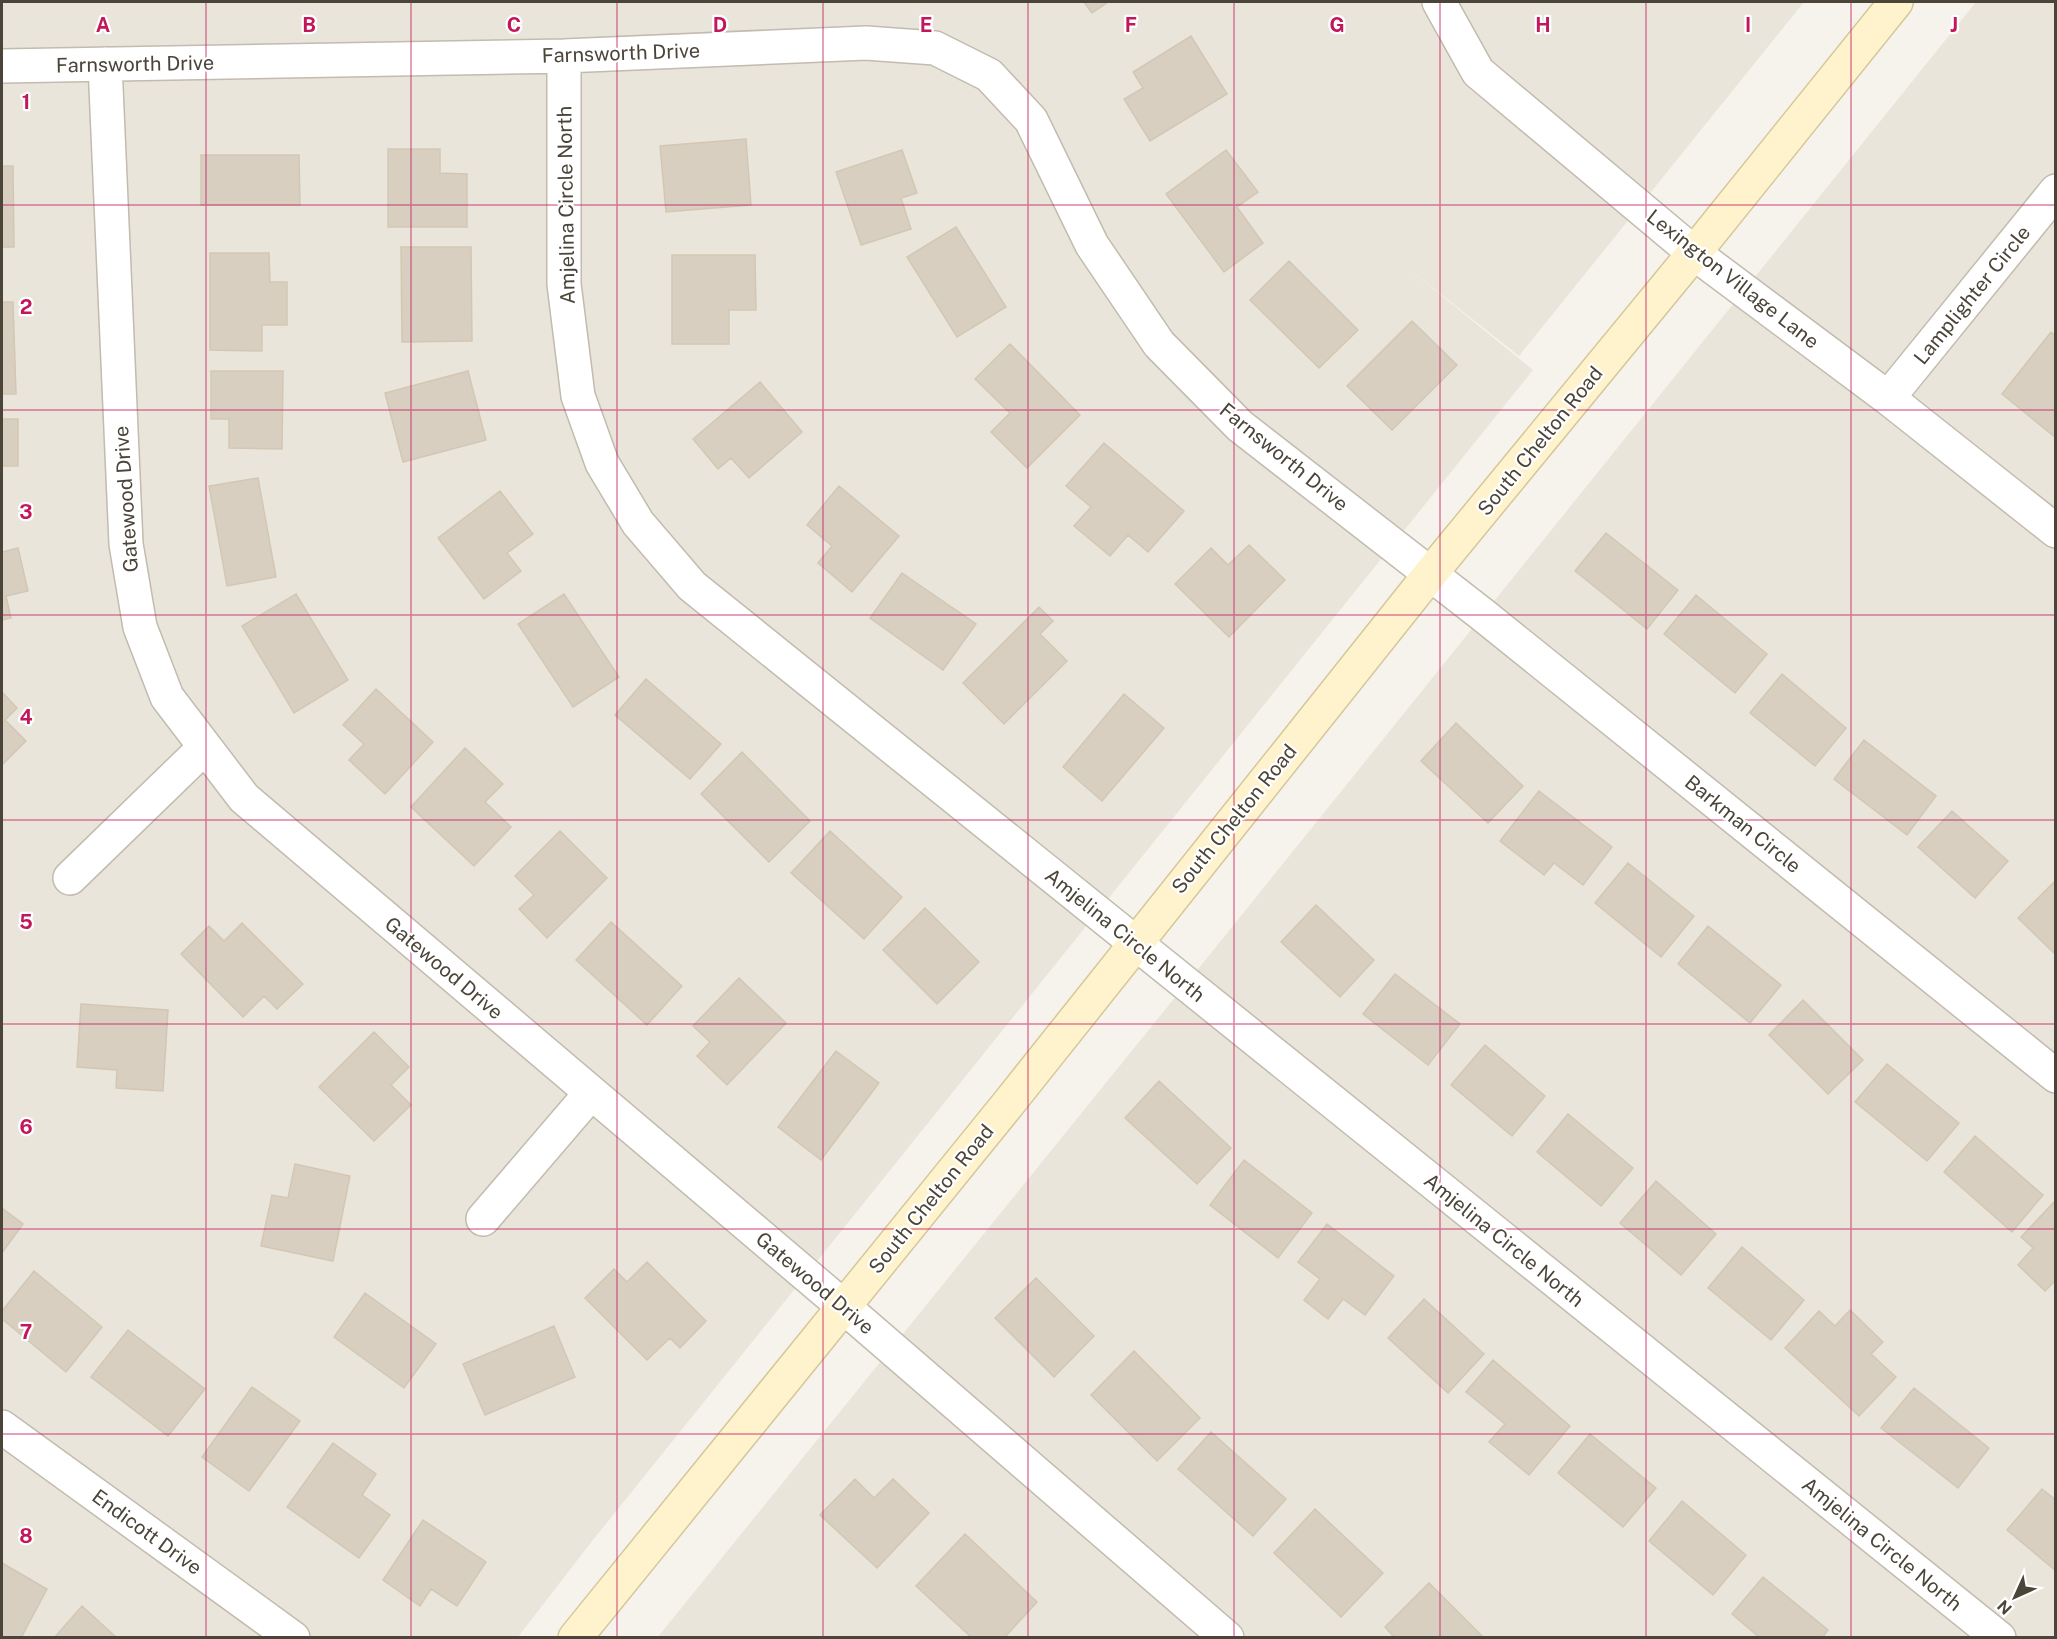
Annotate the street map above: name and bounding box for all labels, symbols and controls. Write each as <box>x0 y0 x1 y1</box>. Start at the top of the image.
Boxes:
text: A <box>96 13 110 37</box>
text: B <box>302 13 316 37</box>
text: C <box>507 13 521 37</box>
text: D <box>713 13 727 37</box>
text: E <box>920 13 932 37</box>
text: F <box>1125 13 1137 37</box>
text: G <box>1329 13 1345 37</box>
text: H <box>1535 13 1551 37</box>
text: I <box>1745 13 1751 37</box>
text: J <box>1950 13 1958 37</box>
street label: Farnsworth Drive <box>541 38 701 68</box>
street label: Farnsworth Drive <box>56 51 214 77</box>
text: 1 <box>22 90 30 114</box>
street label: Amjelina Circle North <box>552 106 580 304</box>
street label: Lexington Village Lane <box>1642 204 1824 354</box>
street label: Lamplighter Circle <box>1909 221 2035 369</box>
text: 2 <box>20 295 32 319</box>
street label: South Chelton Road <box>1472 362 1608 520</box>
street label: Farnsworth Drive <box>1215 398 1353 516</box>
street label: Gatewood Drive <box>109 425 143 573</box>
text: 3 <box>19 500 33 524</box>
text: 4 <box>19 705 33 729</box>
street label: South Chelton Road <box>1166 740 1302 898</box>
street label: Barkman Circle <box>1680 770 1806 878</box>
street label: Amjelina Circle North <box>1040 863 1210 1007</box>
text: 5 <box>19 910 33 934</box>
street label: Gatewood Drive <box>380 912 508 1024</box>
text: 6 <box>19 1115 33 1139</box>
street label: South Chelton Road <box>863 1120 999 1278</box>
street label: Amjelina Circle North <box>1419 1168 1589 1312</box>
street label: Gatewood Drive <box>751 1227 879 1339</box>
text: 7 <box>20 1320 32 1344</box>
street label: Amjelina Circle North <box>1797 1472 1967 1616</box>
street label: Endicott Drive <box>88 1484 206 1580</box>
text: 8 <box>19 1524 33 1548</box>
north arrow <box>1985 1567 2045 1627</box>
text: N <box>1994 1596 2016 1618</box>

